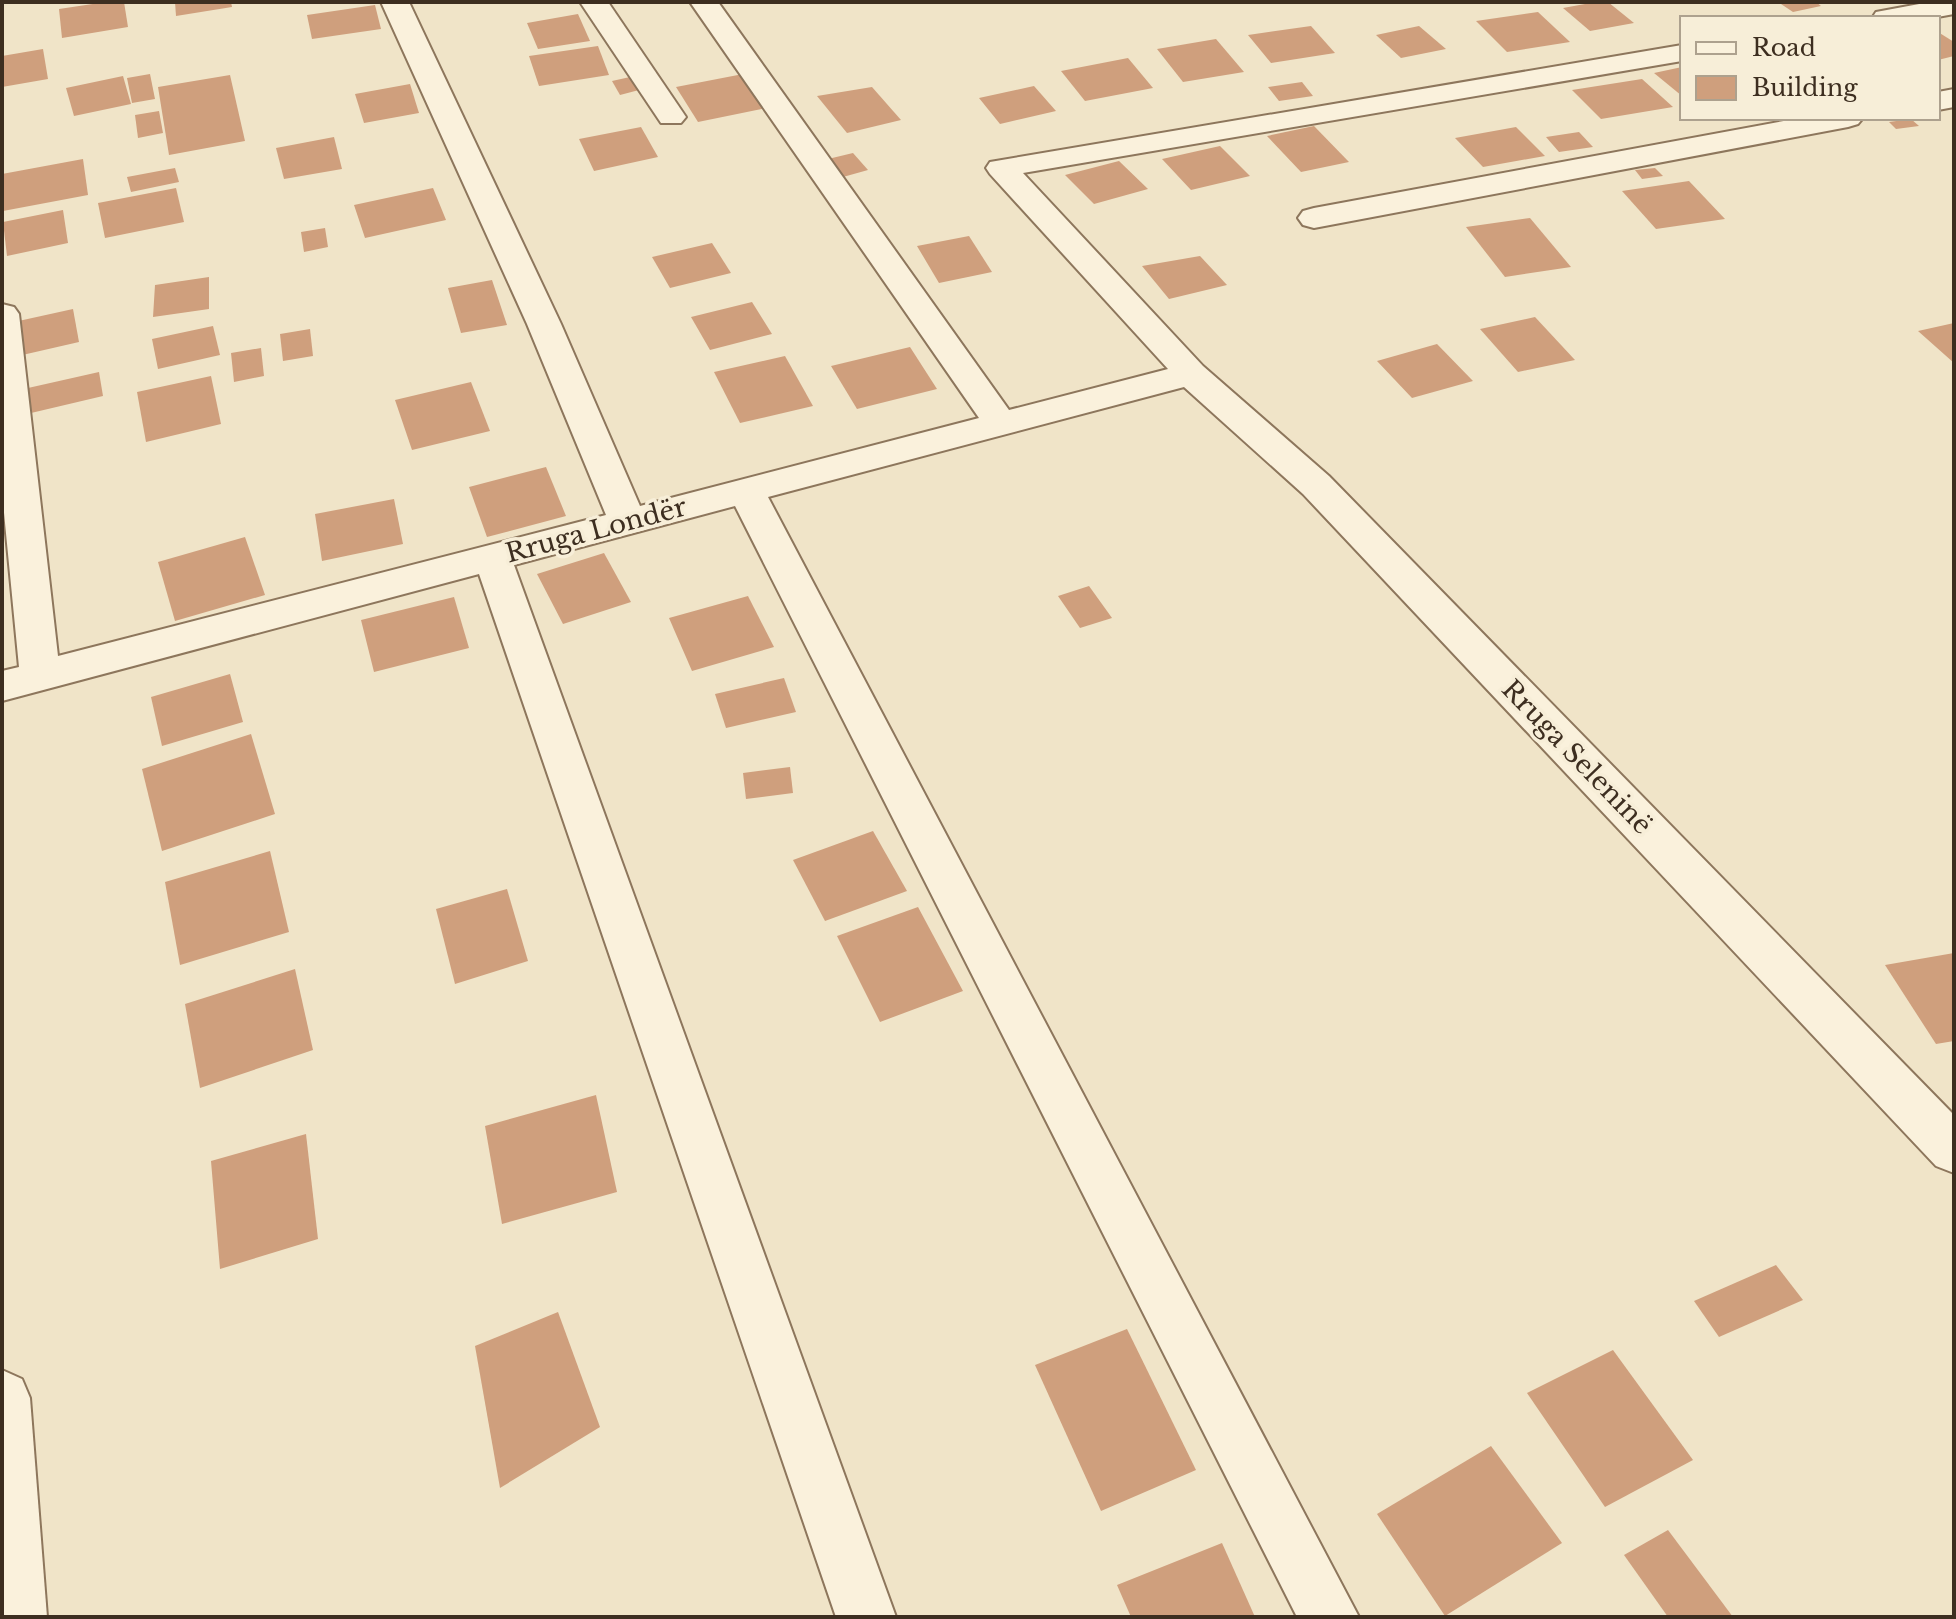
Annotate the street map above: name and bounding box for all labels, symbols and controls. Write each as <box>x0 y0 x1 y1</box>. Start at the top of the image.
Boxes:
legend <box>1680 16 1940 120</box>
text: Road <box>1752 33 1816 62</box>
text: Building <box>1752 73 1858 102</box>
street label: Rruga Londër <box>502 490 691 570</box>
street label: Rruga Seleninë <box>1495 673 1659 841</box>

